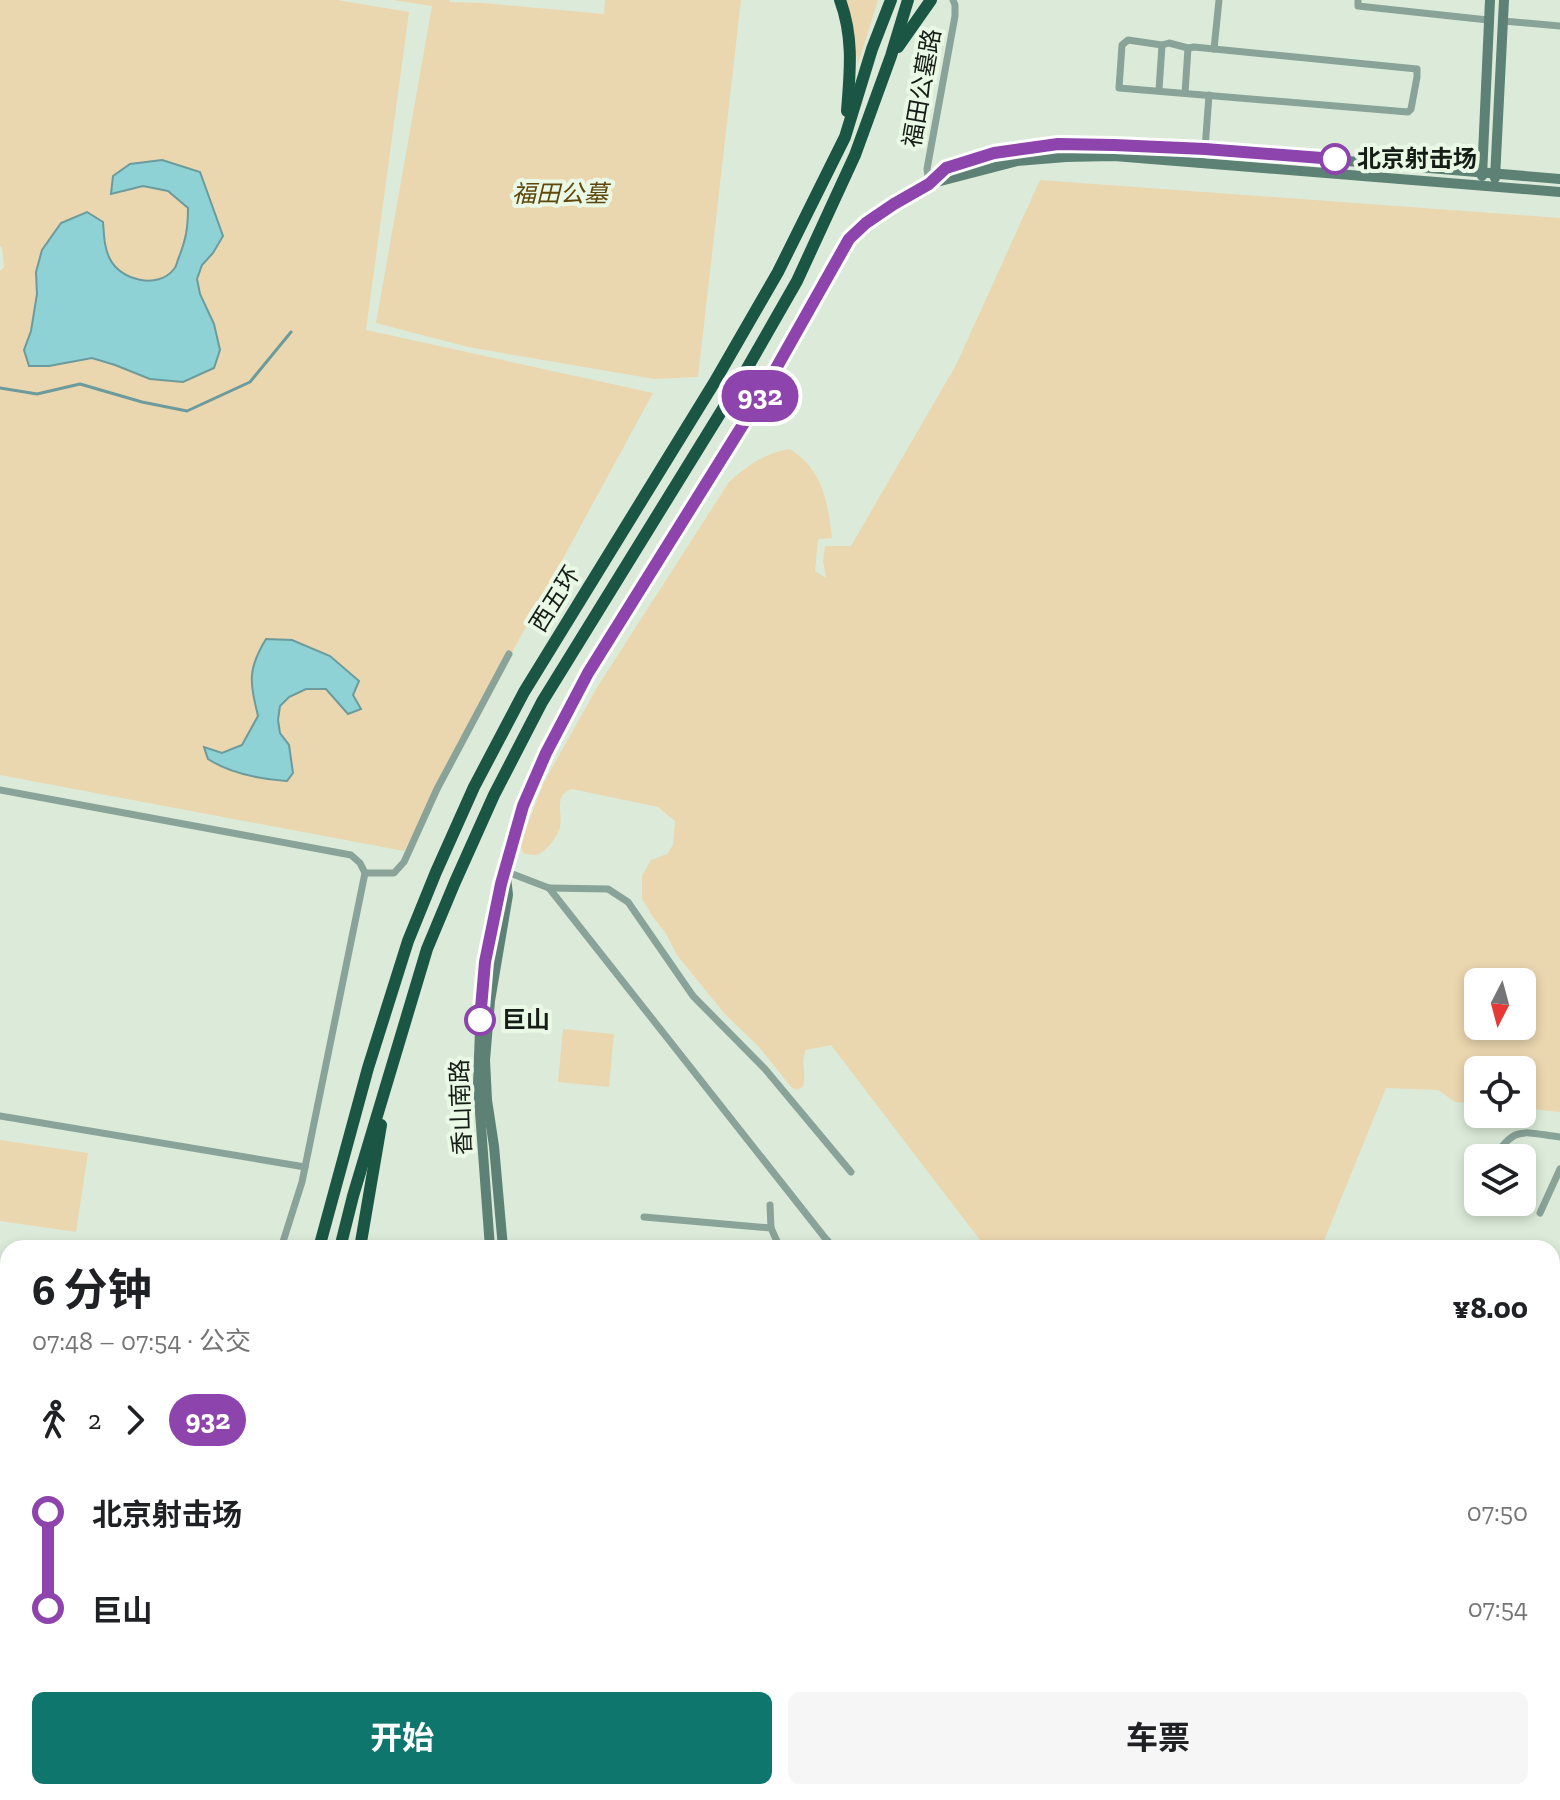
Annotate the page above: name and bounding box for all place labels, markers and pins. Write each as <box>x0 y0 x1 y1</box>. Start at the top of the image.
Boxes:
marker: 北京射击场 <box>1320 144 1350 174</box>
place label: 北京射击场 <box>1357 144 1477 173</box>
marker: 巨山 <box>465 1005 495 1035</box>
place label: 巨山 <box>502 1005 550 1034</box>

